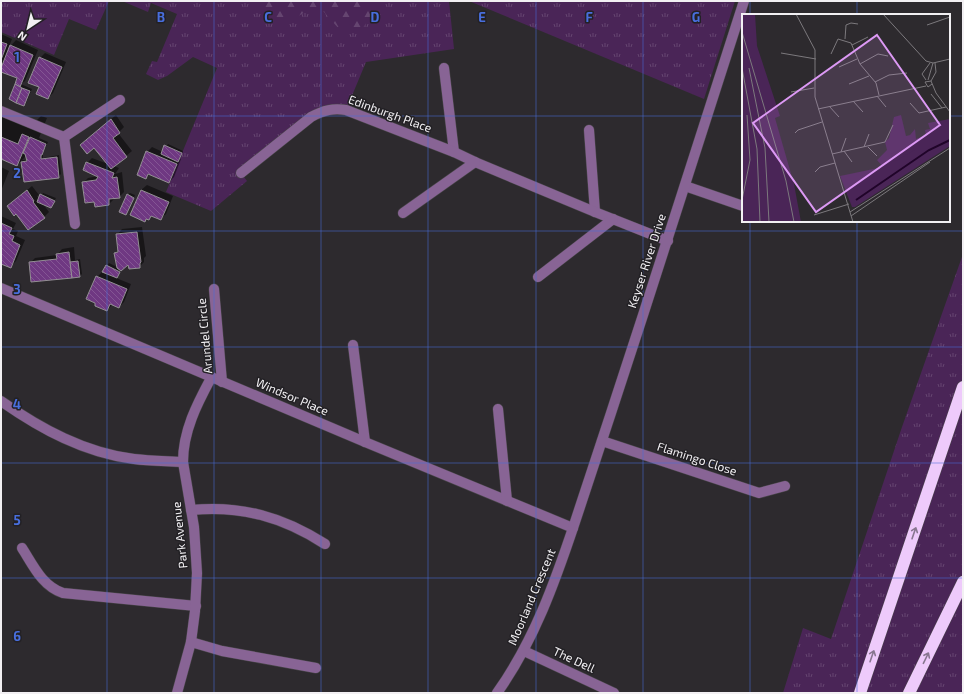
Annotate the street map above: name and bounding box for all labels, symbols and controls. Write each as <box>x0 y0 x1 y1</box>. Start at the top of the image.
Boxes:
north arrow <box>8 8 48 48</box>
text: B <box>157 9 165 25</box>
text: C <box>264 9 272 25</box>
text: D <box>371 9 380 25</box>
text: E <box>478 9 486 25</box>
text: F <box>585 9 593 25</box>
text: G <box>692 9 700 25</box>
inset map <box>742 14 950 222</box>
text: N <box>15 29 29 44</box>
text: 1 <box>14 49 20 65</box>
street label: Edinburgh Place <box>347 91 434 135</box>
text: 2 <box>13 165 21 181</box>
street label: Keyser River Drive <box>624 212 668 310</box>
text: 3 <box>13 281 21 297</box>
street label: Arundel Circle <box>194 298 214 374</box>
street label: Windsor Place <box>254 374 331 418</box>
text: 4 <box>13 396 21 412</box>
street label: Flamingo Close <box>656 439 739 478</box>
street label: Park Avenue <box>169 501 189 569</box>
text: 5 <box>13 512 21 528</box>
one-way arrow <box>911 527 918 540</box>
street label: Moorland Crescent <box>504 546 558 647</box>
text: 6 <box>13 628 21 644</box>
street label: The Dell <box>551 643 598 675</box>
one-way arrow <box>869 650 876 663</box>
one-way arrow <box>923 652 930 664</box>

